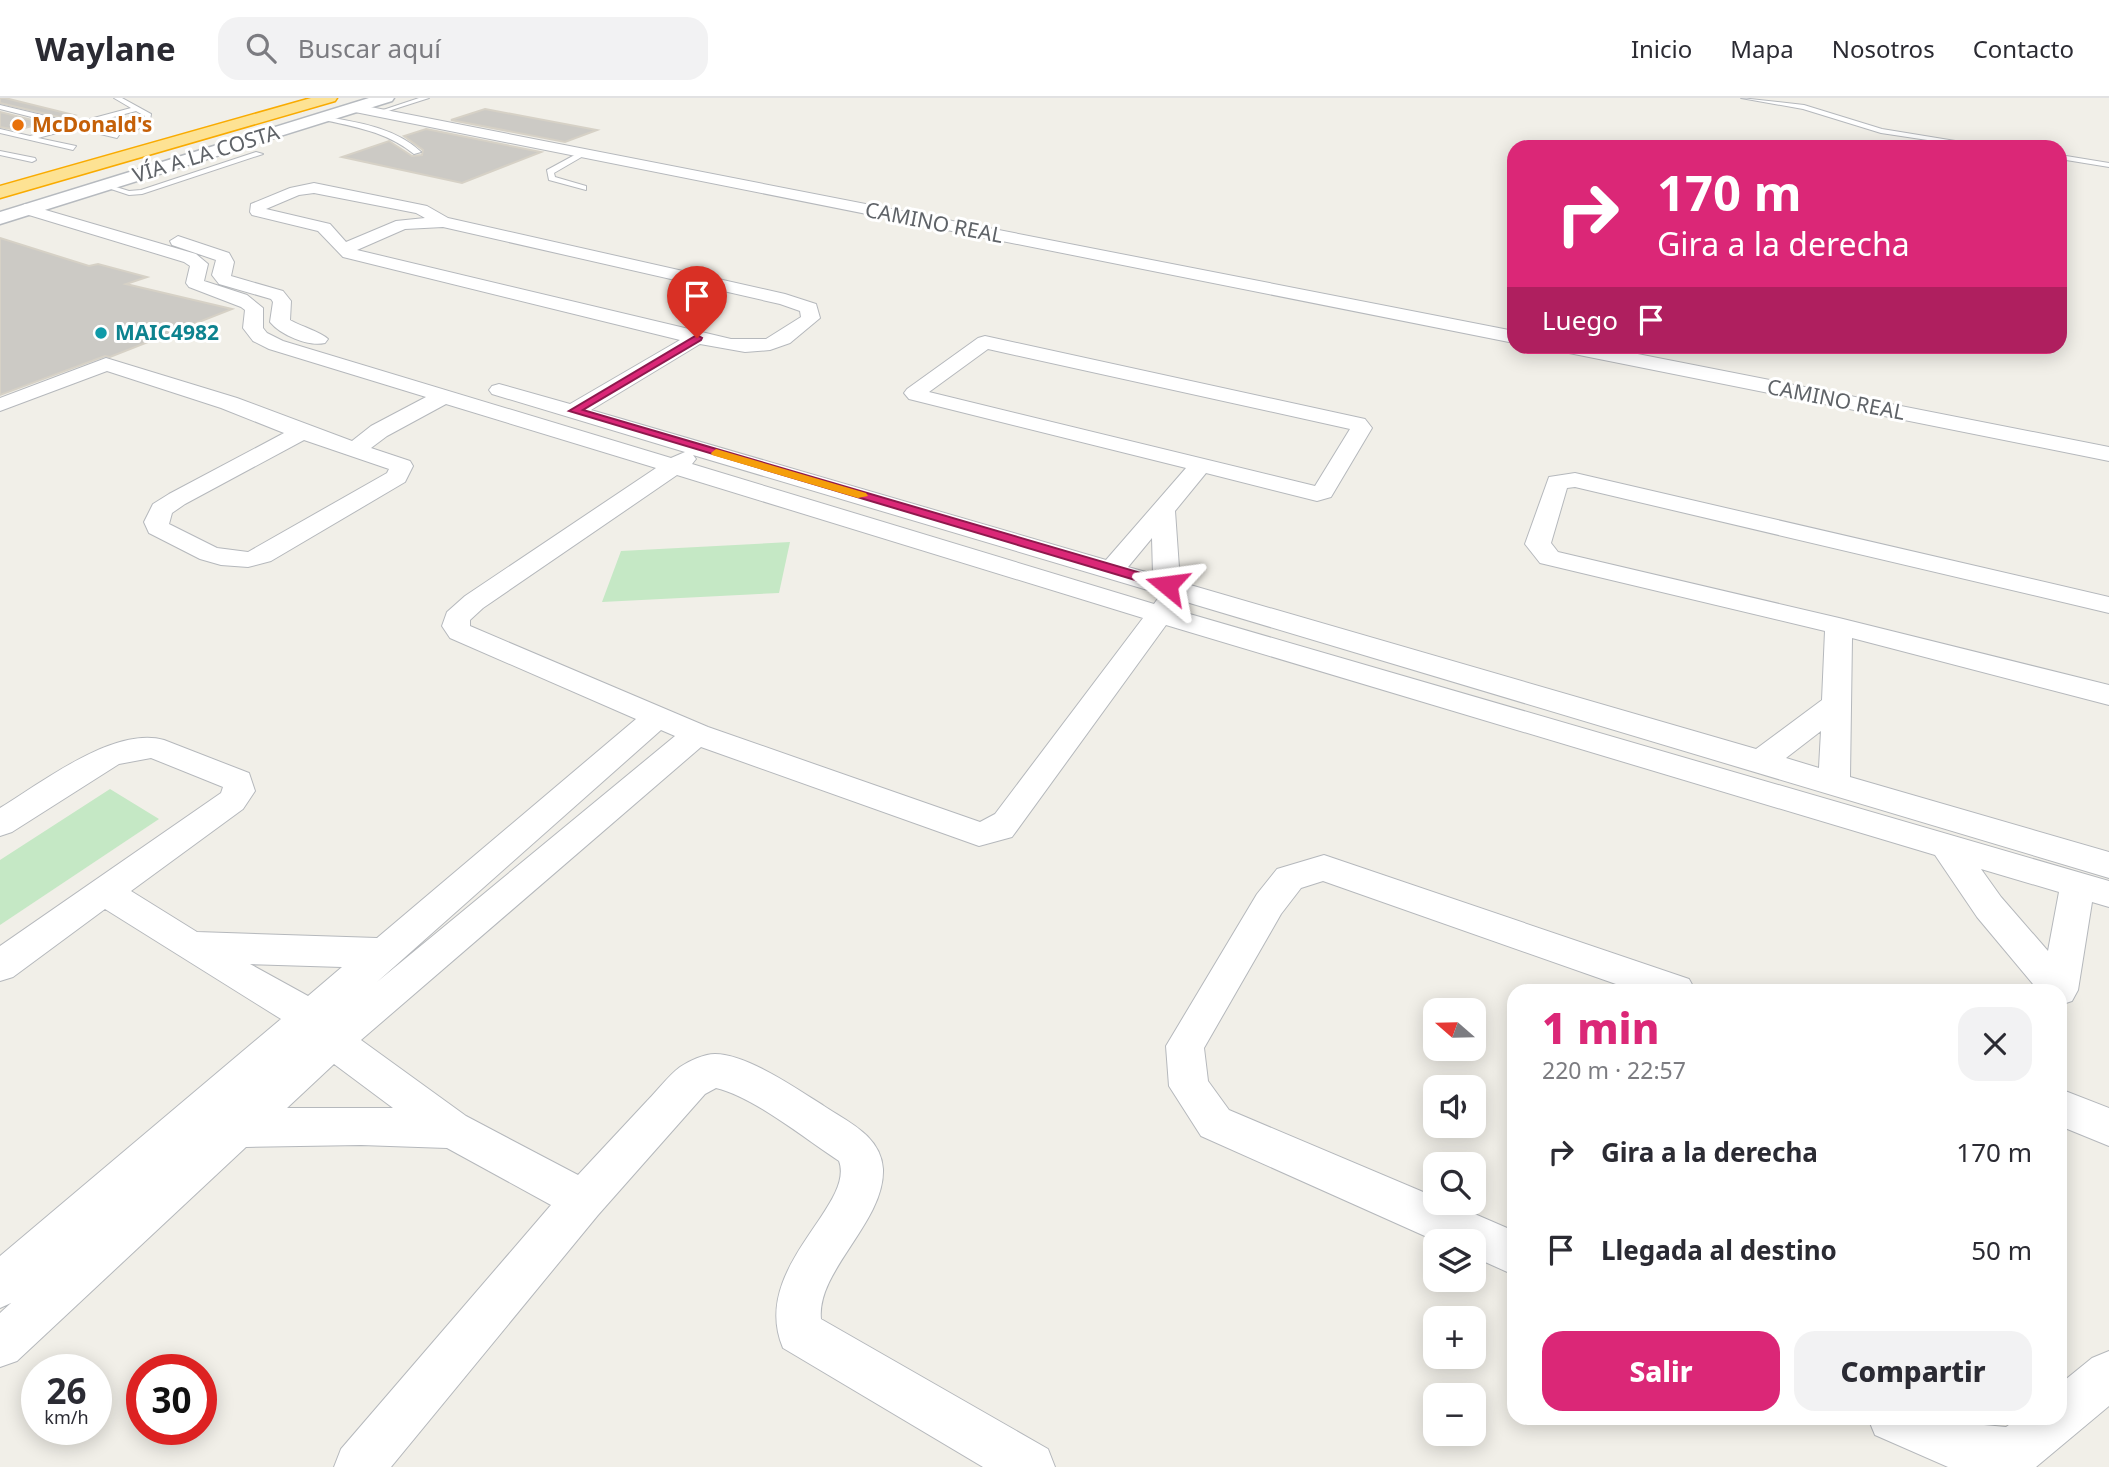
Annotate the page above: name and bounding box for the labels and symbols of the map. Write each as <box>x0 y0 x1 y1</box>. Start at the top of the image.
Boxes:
place label: McDonald's <box>32 110 152 138</box>
marker: McDonald's <box>10 117 26 133</box>
street label: VÍA A LA COSTA <box>129 117 283 189</box>
street label: CAMINO REAL <box>863 195 1005 249</box>
pin <box>667 266 727 338</box>
place label: MAIC4982 <box>115 318 219 346</box>
marker: MAIC4982 <box>93 325 109 341</box>
street label: CAMINO REAL <box>1765 372 1907 426</box>
position arrow <box>1130 548 1204 622</box>
north arrow <box>1423 998 1486 1060</box>
speed limit sign: 30 <box>126 1354 217 1445</box>

